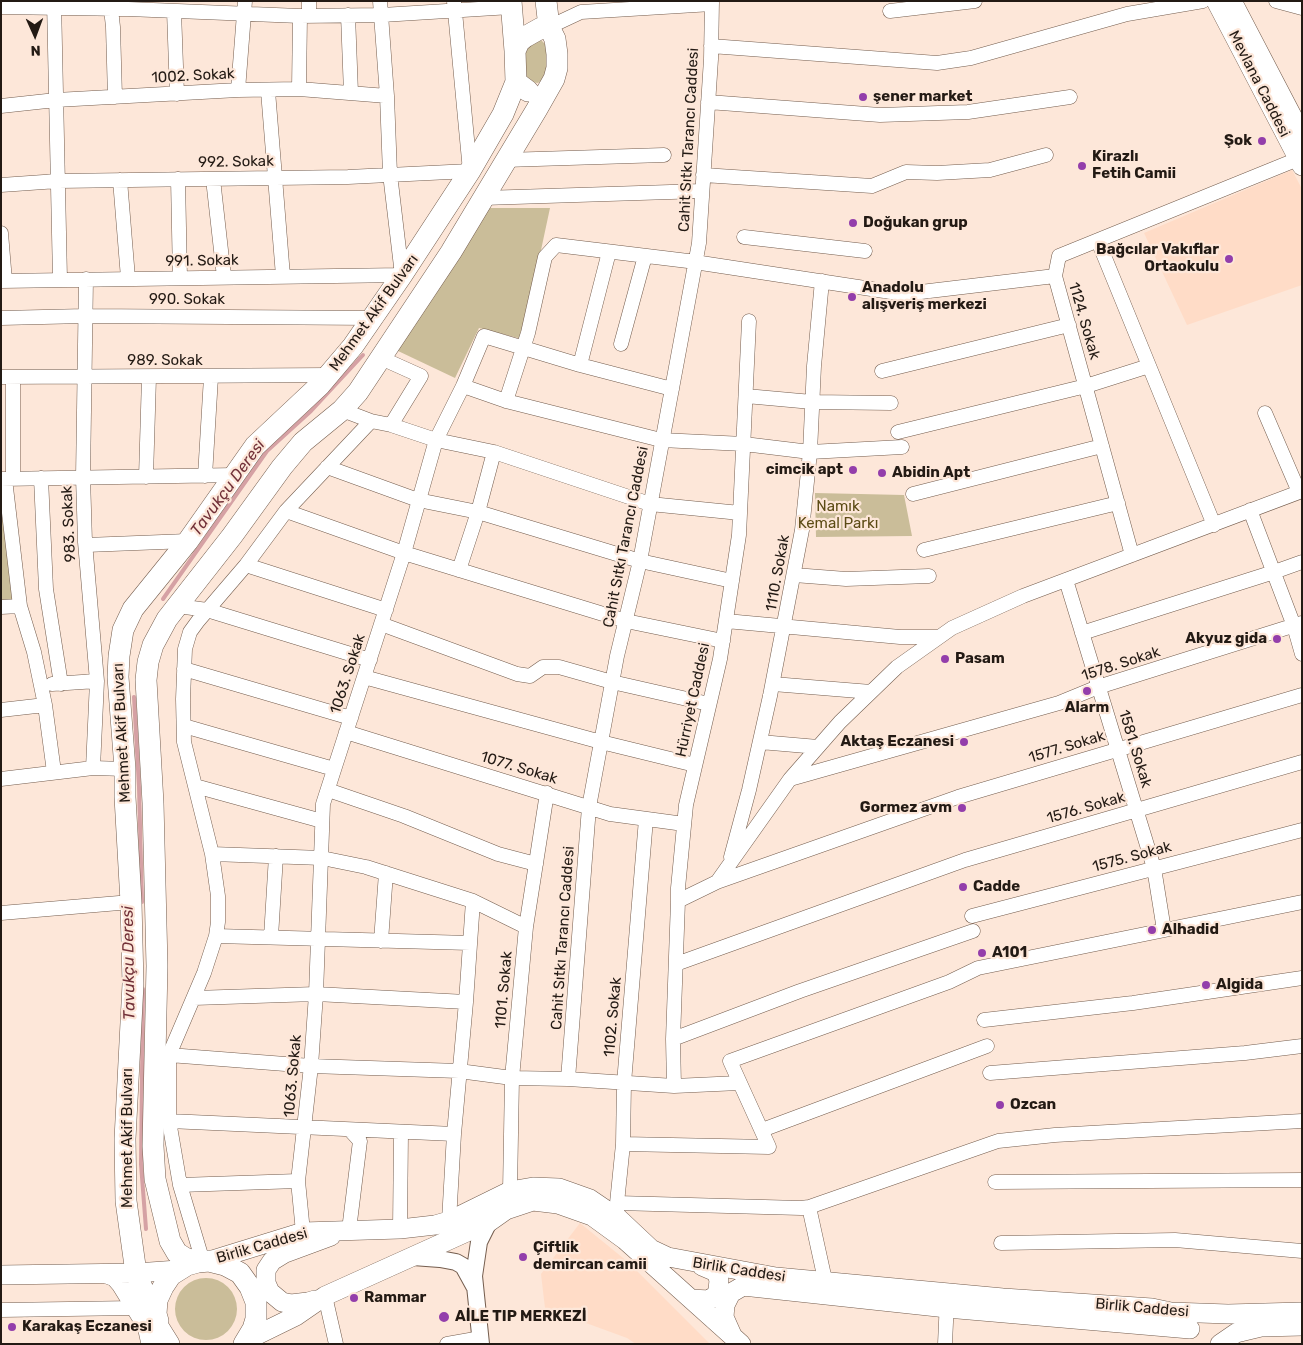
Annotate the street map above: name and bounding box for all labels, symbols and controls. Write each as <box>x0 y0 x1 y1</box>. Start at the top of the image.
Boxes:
north arrow <box>10 10 60 60</box>
street label: Mevlana Caddesi <box>1224 28 1294 140</box>
text: N <box>30 42 41 59</box>
street label: Cahit Sıtkı Tarancı Caddesi <box>675 47 703 233</box>
street label: 1002. Sokak <box>151 65 235 87</box>
place label: şener market <box>873 88 972 106</box>
marker: şener market <box>857 91 869 103</box>
place label: Şok <box>1224 132 1252 150</box>
marker: Şok <box>1256 135 1268 147</box>
place label: Kirazlı Fetih Camii <box>1092 148 1176 183</box>
street label: 992. Sokak <box>198 152 274 172</box>
marker: Kirazlı Fetih Camii <box>1076 160 1088 172</box>
place label: Doğukan grup <box>863 214 968 232</box>
marker: Doğukan grup <box>847 217 859 229</box>
place label: Bağcılar Vakıflar Ortaokulu <box>1096 241 1219 276</box>
street label: 991. Sokak <box>165 251 239 271</box>
street label: Mehmet Akif Bulvarı <box>326 251 422 375</box>
marker: Bağcılar Vakıflar Ortaokulu <box>1223 253 1235 265</box>
place label: Anadolu alışveriş merkezi <box>862 279 987 314</box>
street label: 1124. Sokak <box>1064 280 1104 362</box>
street label: 990. Sokak <box>149 291 225 309</box>
marker: Anadolu alışveriş merkezi <box>846 291 858 303</box>
street label: 989. Sokak <box>127 352 203 370</box>
water label: Tavukçu Deresi <box>187 436 269 540</box>
street label: Cahit Sıtkı Tarancı Caddesi <box>600 445 652 629</box>
place label: cimcik apt <box>766 461 843 479</box>
marker: cimcik apt <box>847 464 859 476</box>
place label: Abidin Apt <box>892 464 970 482</box>
marker: Abidin Apt <box>876 467 888 479</box>
street label: 983. Sokak <box>58 485 80 563</box>
park label: Namık Kemal Parkı <box>798 498 878 533</box>
street label: 1110. Sokak <box>762 533 794 613</box>
place label: Akyuz gida <box>1185 630 1267 648</box>
street label: 1063. Sokak <box>327 632 369 716</box>
marker: Akyuz gida <box>1271 633 1283 645</box>
street label: Hürriyet Caddesi <box>672 641 714 759</box>
street label: 1578. Sokak <box>1080 643 1162 685</box>
place label: Pasam <box>955 650 1005 668</box>
marker: Pasam <box>939 653 951 665</box>
street label: Mehmet Akif Bulvarı <box>109 663 135 803</box>
marker: Alarm <box>1081 685 1093 697</box>
place label: Alarm <box>1065 699 1109 717</box>
street label: 1581. Sokak <box>1115 708 1155 790</box>
street label: 1577. Sokak <box>1027 727 1107 767</box>
place label: Aktaş Eczanesi <box>840 733 954 751</box>
marker: Aktaş Eczanesi <box>958 736 970 748</box>
street label: 1077. Sokak <box>478 748 560 788</box>
street label: 1576. Sokak <box>1045 788 1127 828</box>
place label: Gormez avm <box>860 799 952 817</box>
marker: Gormez avm <box>956 802 968 814</box>
street label: 1575. Sokak <box>1091 838 1173 876</box>
street label: Cahit Sıtkı Tarancı Caddesi <box>548 845 578 1031</box>
place label: Cadde <box>973 878 1020 896</box>
marker: Cadde <box>957 881 969 893</box>
water label: Tavukçu Deresi <box>118 906 140 1020</box>
place label: Alhadid <box>1162 921 1219 939</box>
marker: Alhadid <box>1146 924 1158 936</box>
place label: A101 <box>992 944 1027 962</box>
marker: A101 <box>976 947 988 959</box>
street label: 1101. Sokak <box>492 950 516 1030</box>
street label: 1102. Sokak <box>601 976 625 1058</box>
place label: Algida <box>1216 976 1263 994</box>
marker: Algida <box>1200 979 1212 991</box>
street label: 1063. Sokak <box>280 1034 306 1118</box>
street label: Mehmet Akif Bulvarı <box>119 1068 137 1208</box>
place label: Ozcan <box>1010 1096 1056 1114</box>
marker: Ozcan <box>994 1099 1006 1111</box>
street label: Birlik Caddesi <box>214 1224 310 1268</box>
place label: Çiftlik demircan camii <box>533 1239 647 1274</box>
marker: Çiftlik demircan camii <box>517 1251 529 1263</box>
street label: Birlik Caddesi <box>691 1254 787 1286</box>
place label: Rammar <box>364 1289 426 1307</box>
marker: Rammar <box>348 1292 360 1304</box>
street label: Birlik Caddesi <box>1094 1295 1190 1321</box>
place label: AİLE TIP MERKEZİ <box>455 1308 586 1326</box>
marker: AİLE TIP MERKEZİ <box>437 1310 451 1324</box>
place label: Karakaş Eczanesi <box>22 1318 152 1336</box>
marker: Karakaş Eczanesi <box>6 1321 18 1333</box>

